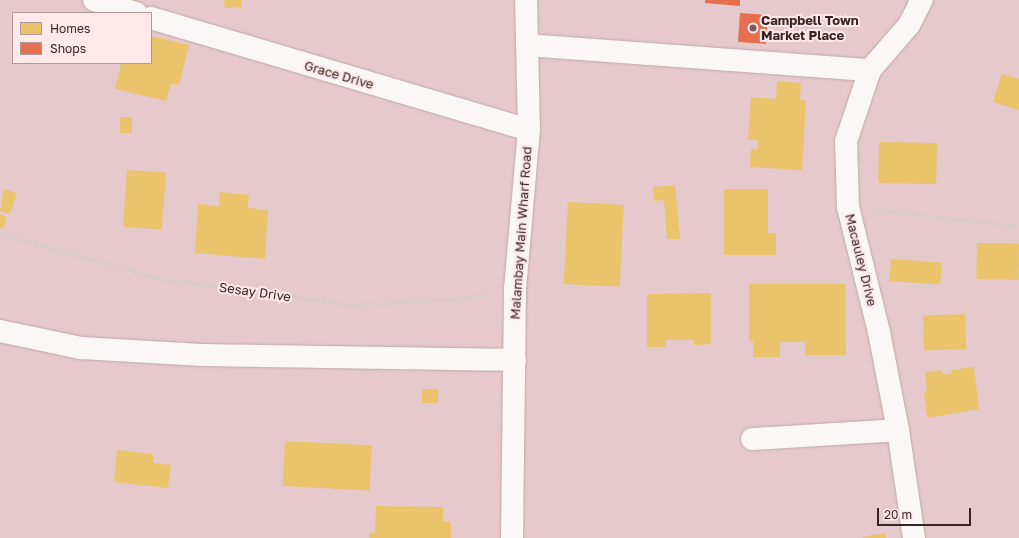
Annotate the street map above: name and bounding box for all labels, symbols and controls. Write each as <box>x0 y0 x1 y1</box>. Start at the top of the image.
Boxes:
legend <box>12 12 152 64</box>
place label: Campbell Town Market Place <box>761 13 859 44</box>
text: Homes <box>50 21 90 36</box>
marker: Campbell Town Market Place <box>748 23 758 33</box>
text: Shops <box>50 41 86 56</box>
street label: Grace Drive <box>302 58 376 92</box>
street label: Malambay Main Wharf Road <box>507 146 535 320</box>
street label: Macauley Drive <box>842 212 880 308</box>
street label: Sesay Drive <box>218 279 292 305</box>
scale bar <box>879 500 973 526</box>
text: 20 m <box>884 507 912 522</box>

